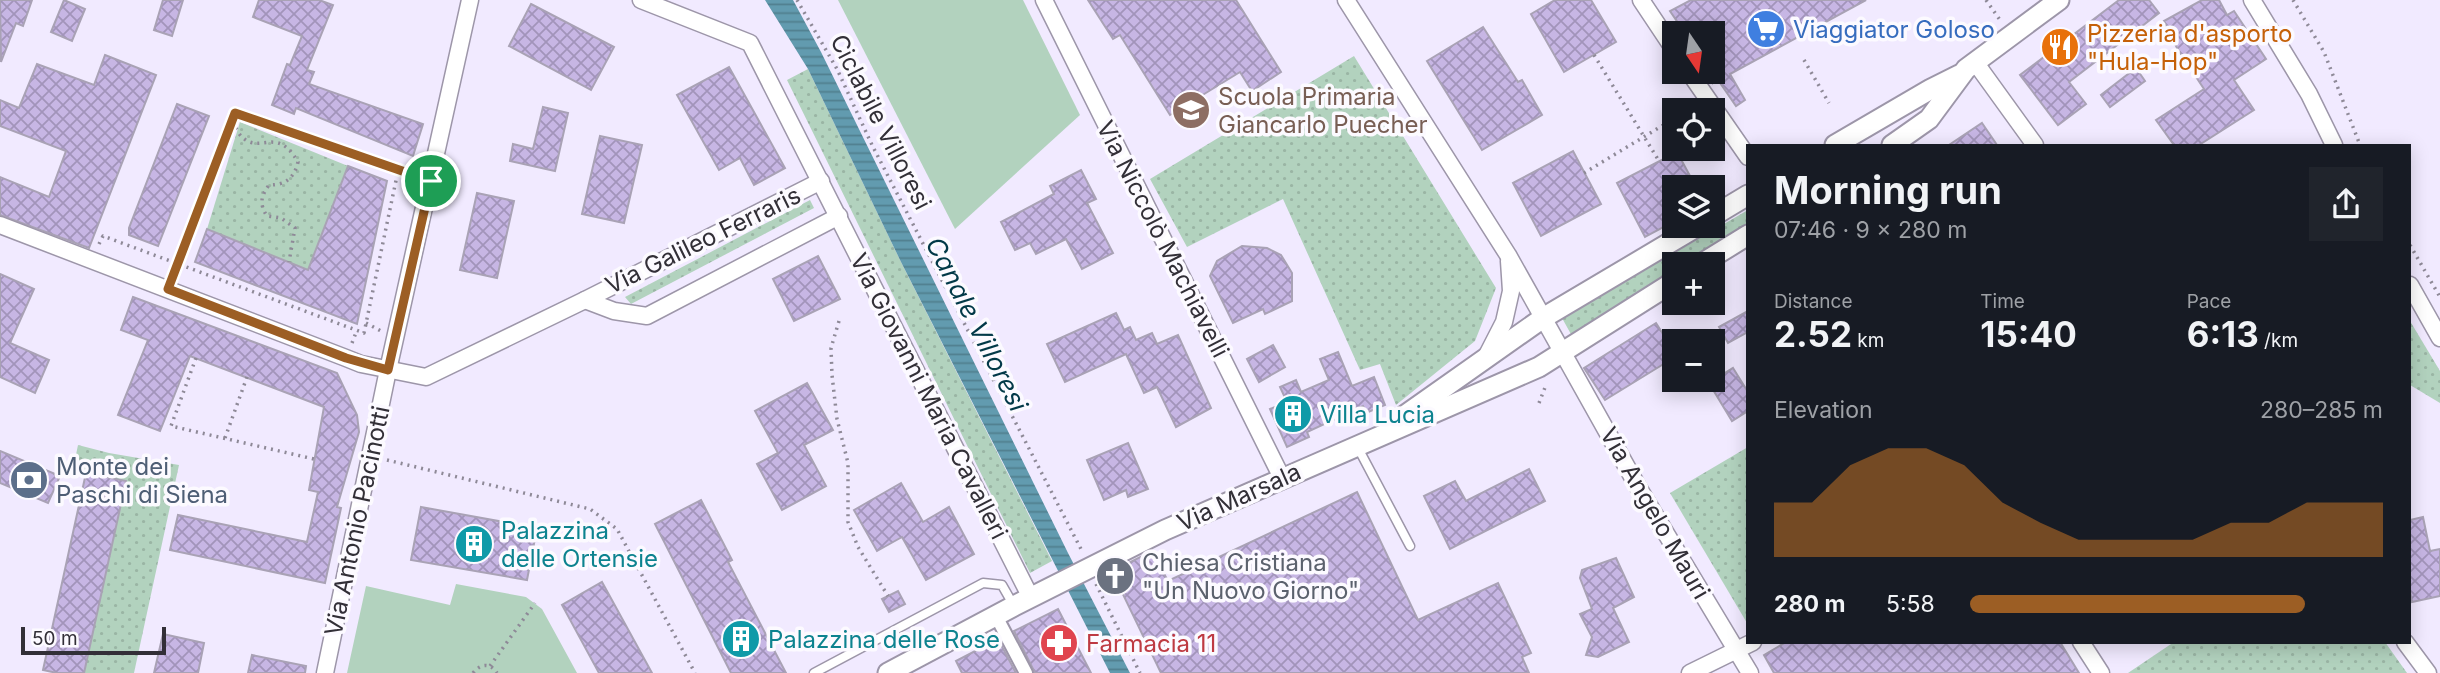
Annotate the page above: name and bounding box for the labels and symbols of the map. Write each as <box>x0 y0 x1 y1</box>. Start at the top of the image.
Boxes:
supermarket icon: Viaggiator Goloso <box>1745 8 1787 50</box>
place label: Viaggiator Goloso <box>1793 15 1995 44</box>
place label: Pizzeria d'asporto "Hula-Hop" <box>2087 19 2292 76</box>
north arrow <box>1662 21 1726 84</box>
restaurant icon: Pizzeria d'asporto "Hula-Hop" <box>2039 26 2081 68</box>
street label: Ciclabile Villoresi <box>824 29 938 215</box>
place label: Scuola Primaria Giancarlo Puecher <box>1218 82 1428 139</box>
school or university icon: Scuola Primaria Giancarlo Puecher <box>1170 89 1212 131</box>
street label: Via Niccolò Machiavelli <box>1091 116 1235 362</box>
pin <box>401 151 461 211</box>
street label: Via Galileo Ferraris <box>601 180 805 300</box>
water label: Canale Villoresi <box>920 232 1035 417</box>
street label: Via Giovanni Maria Cavalleri <box>844 248 1014 544</box>
building icon: Villa Lucia <box>1272 393 1314 435</box>
place label: Villa Lucia <box>1320 400 1435 429</box>
street label: Via Antonio Pacinotti <box>318 403 396 639</box>
street label: Via Angelo Mauri <box>1594 422 1716 604</box>
place label: Monte dei Paschi di Siena <box>56 452 228 509</box>
street label: Via Marsala <box>1173 457 1305 537</box>
bank icon: Monte dei Paschi di Siena <box>8 459 50 501</box>
place label: Palazzina delle Ortensie <box>501 516 658 573</box>
building icon: Palazzina delle Ortensie <box>453 523 495 565</box>
place label: Chiesa Cristiana "Un Nuovo Giorno" <box>1142 548 1359 605</box>
church icon: Chiesa Cristiana "Un Nuovo Giorno" <box>1094 555 1136 597</box>
building icon: Palazzina delle Rose <box>720 618 762 660</box>
pharmacy icon: Farmacia 11 <box>1038 622 1080 664</box>
scale bar <box>21 624 166 656</box>
place label: Palazzina delle Rose <box>768 625 1000 654</box>
place label: Farmacia 11 <box>1086 629 1216 658</box>

